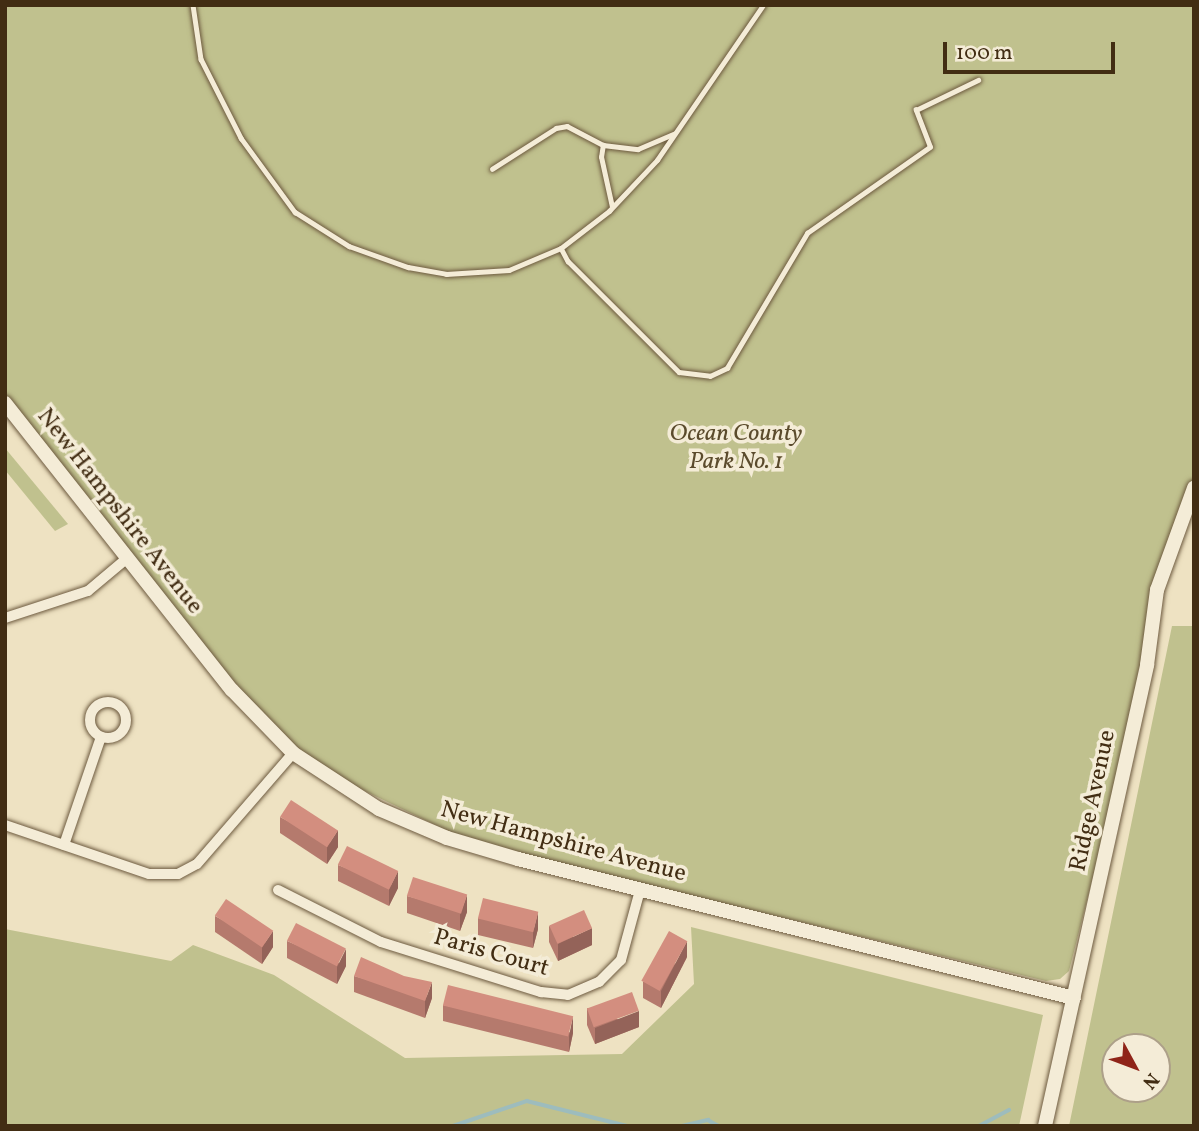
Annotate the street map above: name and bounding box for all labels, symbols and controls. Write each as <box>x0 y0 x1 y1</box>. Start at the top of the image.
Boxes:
scale bar <box>947 28 1118 72</box>
text: 100 m <box>956 39 1013 68</box>
street label: New Hampshire Avenue <box>30 403 208 621</box>
park label: Ocean County Park No. 1 <box>670 421 802 477</box>
street label: Ridge Avenue <box>1065 728 1123 874</box>
street label: New Hampshire Avenue <box>437 796 689 890</box>
street label: Paris Court <box>430 924 552 984</box>
north arrow <box>1101 1033 1171 1103</box>
text: N <box>1136 1067 1165 1094</box>

